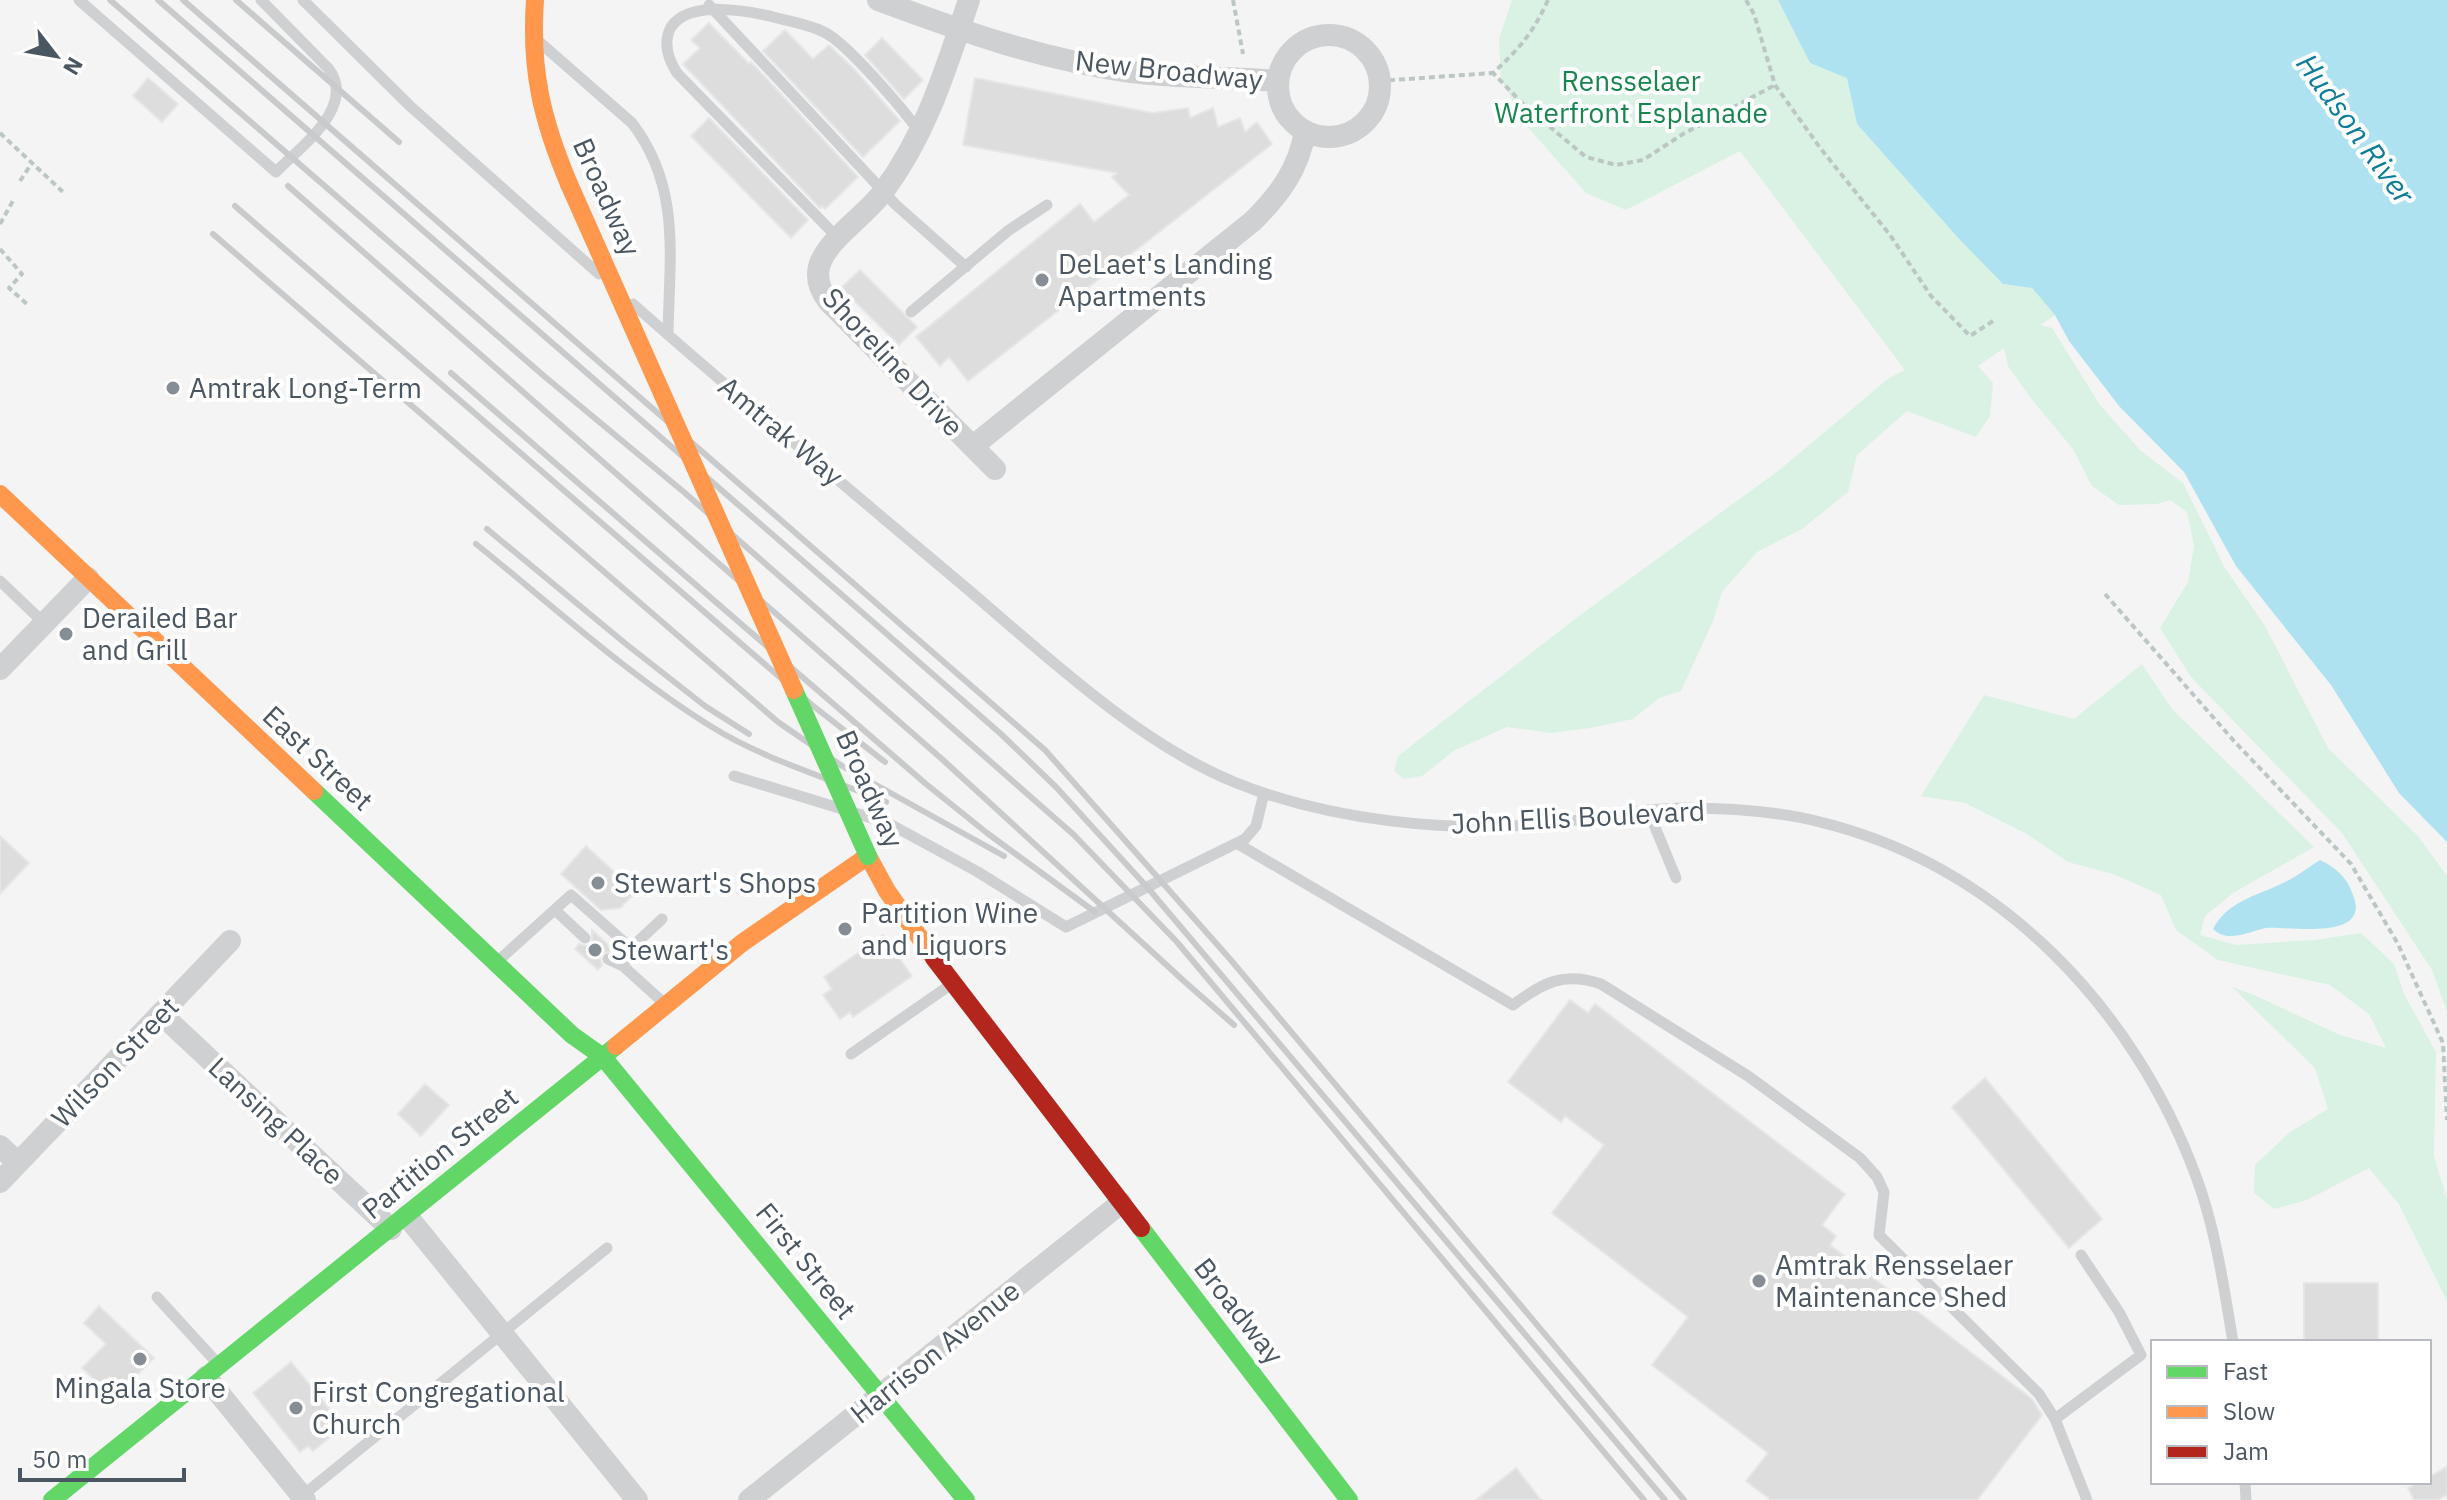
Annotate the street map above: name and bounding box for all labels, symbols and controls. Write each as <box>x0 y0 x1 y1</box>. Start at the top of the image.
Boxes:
north arrow <box>16 16 96 96</box>
street label: New Broadway <box>1073 41 1265 98</box>
water label: Hudson River <box>2288 45 2425 212</box>
text: N <box>57 52 90 81</box>
park label: Rensselaer Waterfront Esplanade <box>1494 62 1768 131</box>
street label: Broadway <box>565 132 650 262</box>
place label: DeLaet's Landing Apartments <box>1058 245 1272 314</box>
marker: DeLaet's Landing Apartments <box>1033 271 1051 289</box>
street label: Shoreline Drive <box>815 279 972 444</box>
street label: Amtrak Way <box>711 368 852 494</box>
place label: Amtrak Long-Term <box>189 369 422 406</box>
marker: Amtrak Long-Term <box>164 379 182 397</box>
place label: Derailed Bar and Grill <box>82 599 238 668</box>
marker: Derailed Bar and Grill <box>57 625 75 643</box>
street label: East Street <box>255 697 381 818</box>
street label: Broadway <box>828 724 913 854</box>
street label: John Ellis Boulevard <box>1450 791 1706 842</box>
place label: Stewart's Shops <box>614 864 816 901</box>
marker: Stewart's Shops <box>589 874 607 892</box>
place label: Partition Wine and Liquors <box>861 894 1038 963</box>
marker: Partition Wine and Liquors <box>836 920 854 938</box>
place label: Stewart's <box>611 931 729 968</box>
marker: Stewart's <box>586 941 604 959</box>
street label: Wilson Street <box>43 988 186 1135</box>
street label: Lansing Place <box>201 1049 352 1193</box>
street label: Partition Street <box>354 1078 525 1227</box>
street label: First Street <box>748 1195 865 1327</box>
place label: Amtrak Rensselaer Maintenance Shed <box>1775 1246 2013 1315</box>
street label: Broadway <box>1186 1250 1293 1371</box>
street label: Harrison Avenue <box>842 1272 1027 1431</box>
marker: Amtrak Rensselaer Maintenance Shed <box>1750 1272 1768 1290</box>
legend <box>2151 1340 2431 1484</box>
marker: Mingala Store <box>131 1350 149 1368</box>
text: Fast <box>2223 1355 2268 1387</box>
place label: Mingala Store <box>54 1369 226 1406</box>
place label: First Congregational Church <box>312 1373 565 1442</box>
text: Slow <box>2223 1395 2275 1427</box>
marker: First Congregational Church <box>287 1399 305 1417</box>
scale bar <box>20 1432 184 1482</box>
text: Jam <box>2223 1435 2269 1467</box>
text: 50 m <box>32 1443 87 1475</box>

